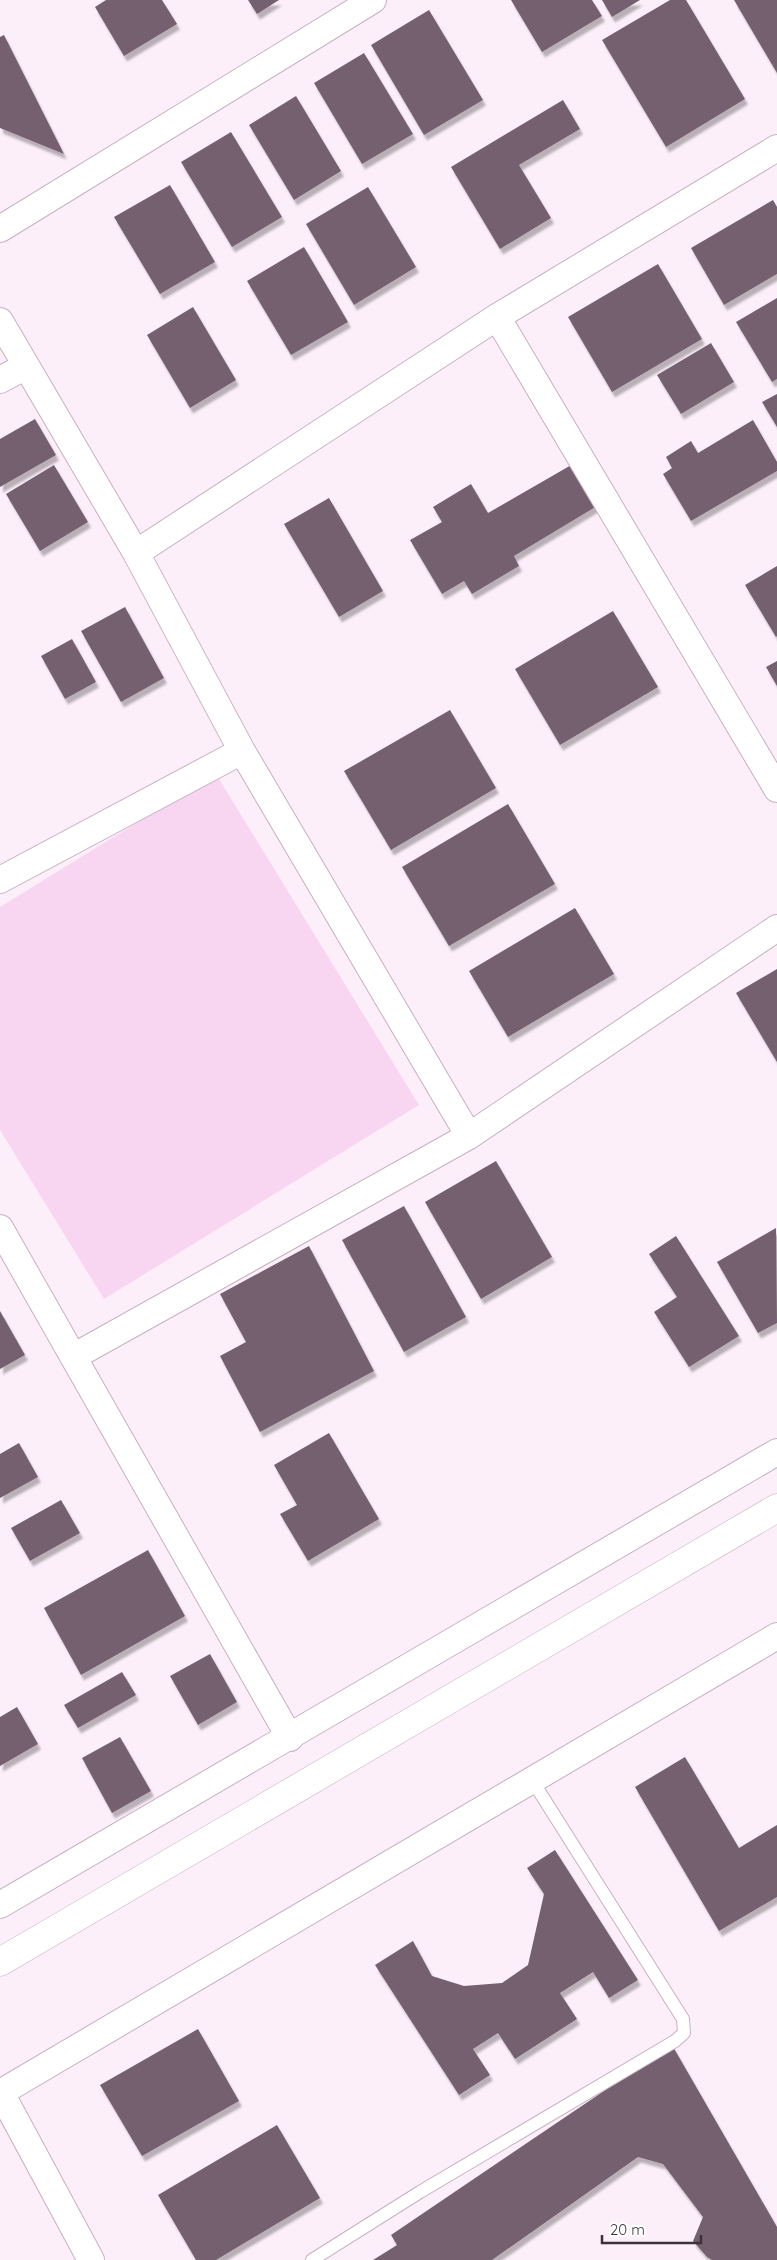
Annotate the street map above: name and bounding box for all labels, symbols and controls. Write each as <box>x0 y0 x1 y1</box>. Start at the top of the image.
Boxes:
scale bar <box>602 2212 701 2244</box>
text: 20 m <box>610 2220 645 2239</box>

